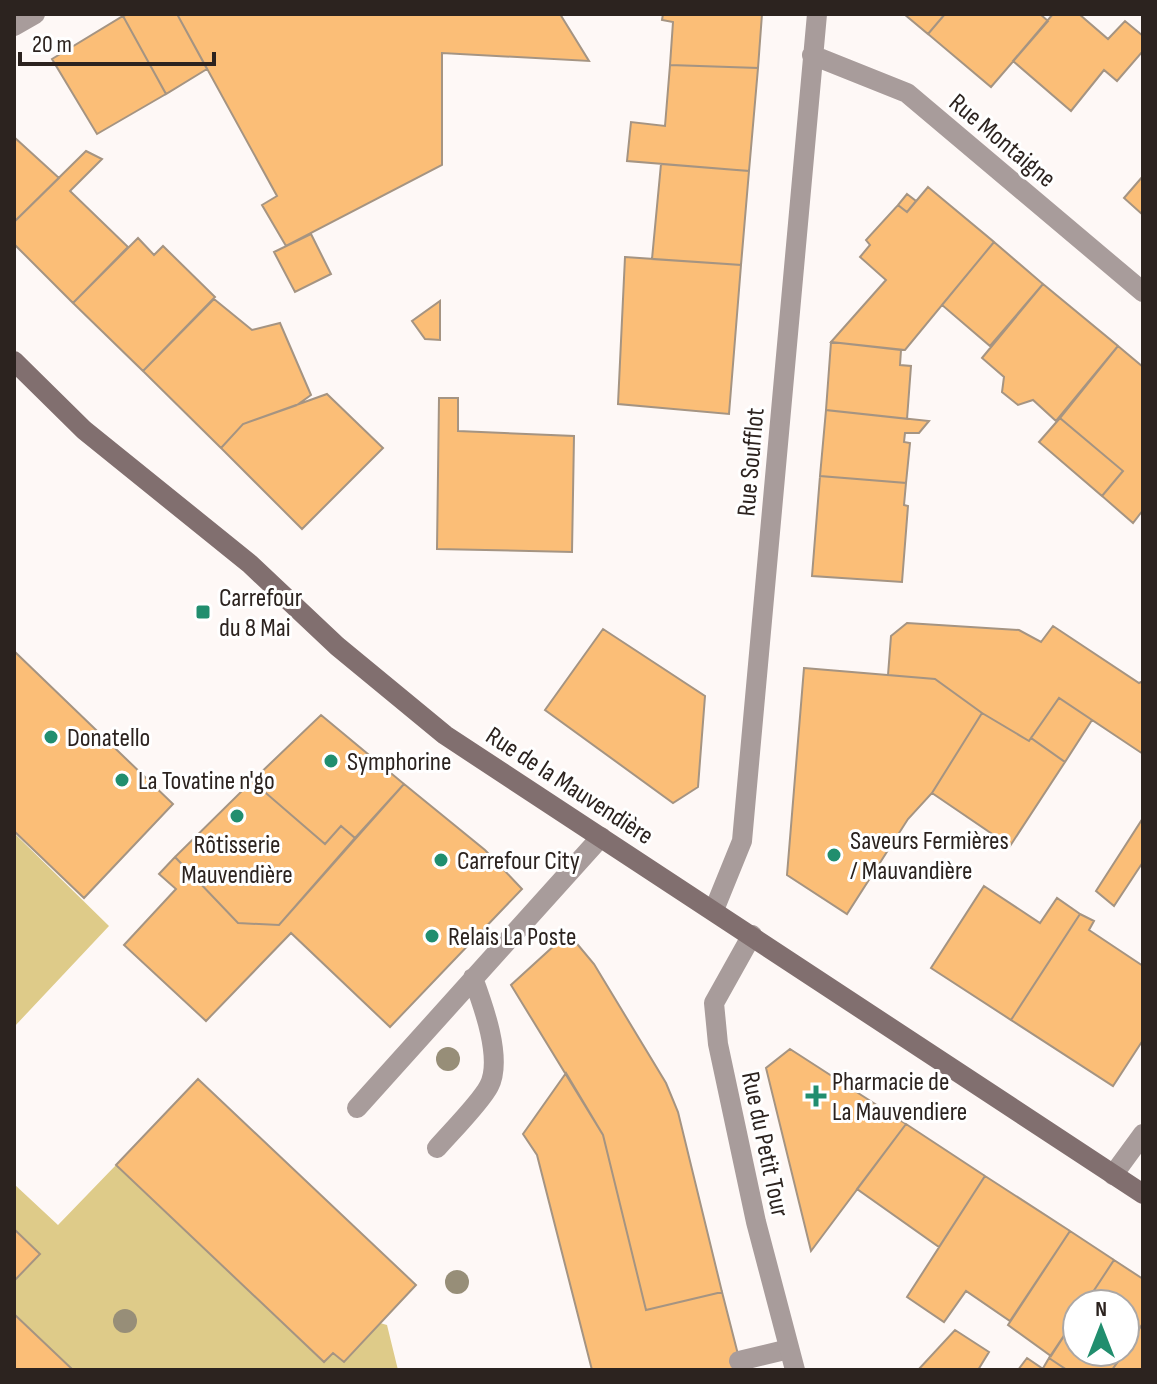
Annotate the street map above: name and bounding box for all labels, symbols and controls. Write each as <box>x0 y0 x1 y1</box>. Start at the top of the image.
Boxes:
scale bar <box>20 16 214 66</box>
text: 20 m <box>32 30 72 59</box>
street label: Rue Montaigne <box>942 88 1062 195</box>
street label: Rue Soufflot <box>731 407 772 518</box>
place label: Carrefour du 8 Mai <box>219 583 303 644</box>
marker: Carrefour du 8 Mai <box>194 603 212 621</box>
street label: Rue de la Mauvendière <box>480 721 659 852</box>
place label: Donatello <box>67 723 150 754</box>
marker: Donatello <box>42 728 60 746</box>
place label: Symphorine <box>347 747 451 778</box>
marker: Symphorine <box>322 752 340 770</box>
place label: La Tovatine n'go <box>138 766 275 797</box>
marker: La Tovatine n'go <box>113 771 131 789</box>
marker: Rôtisserie Mauvendière <box>228 807 246 825</box>
place label: Saveurs Fermières / Mauvandière <box>850 826 1009 887</box>
place label: Rôtisserie Mauvendière <box>181 830 293 891</box>
place label: Carrefour City <box>457 846 580 877</box>
marker: Saveurs Fermières / Mauvandière <box>825 846 843 864</box>
marker: Carrefour City <box>432 851 450 869</box>
place label: Relais La Poste <box>448 922 576 953</box>
marker: Relais La Poste <box>423 927 441 945</box>
place label: Pharmacie de La Mauvendiere <box>832 1067 967 1128</box>
street label: Rue du Petit Tour <box>734 1069 795 1220</box>
marker: Pharmacie de La Mauvendiere <box>807 1087 825 1105</box>
north arrow <box>1061 1288 1141 1368</box>
text: N <box>1095 1296 1107 1323</box>

